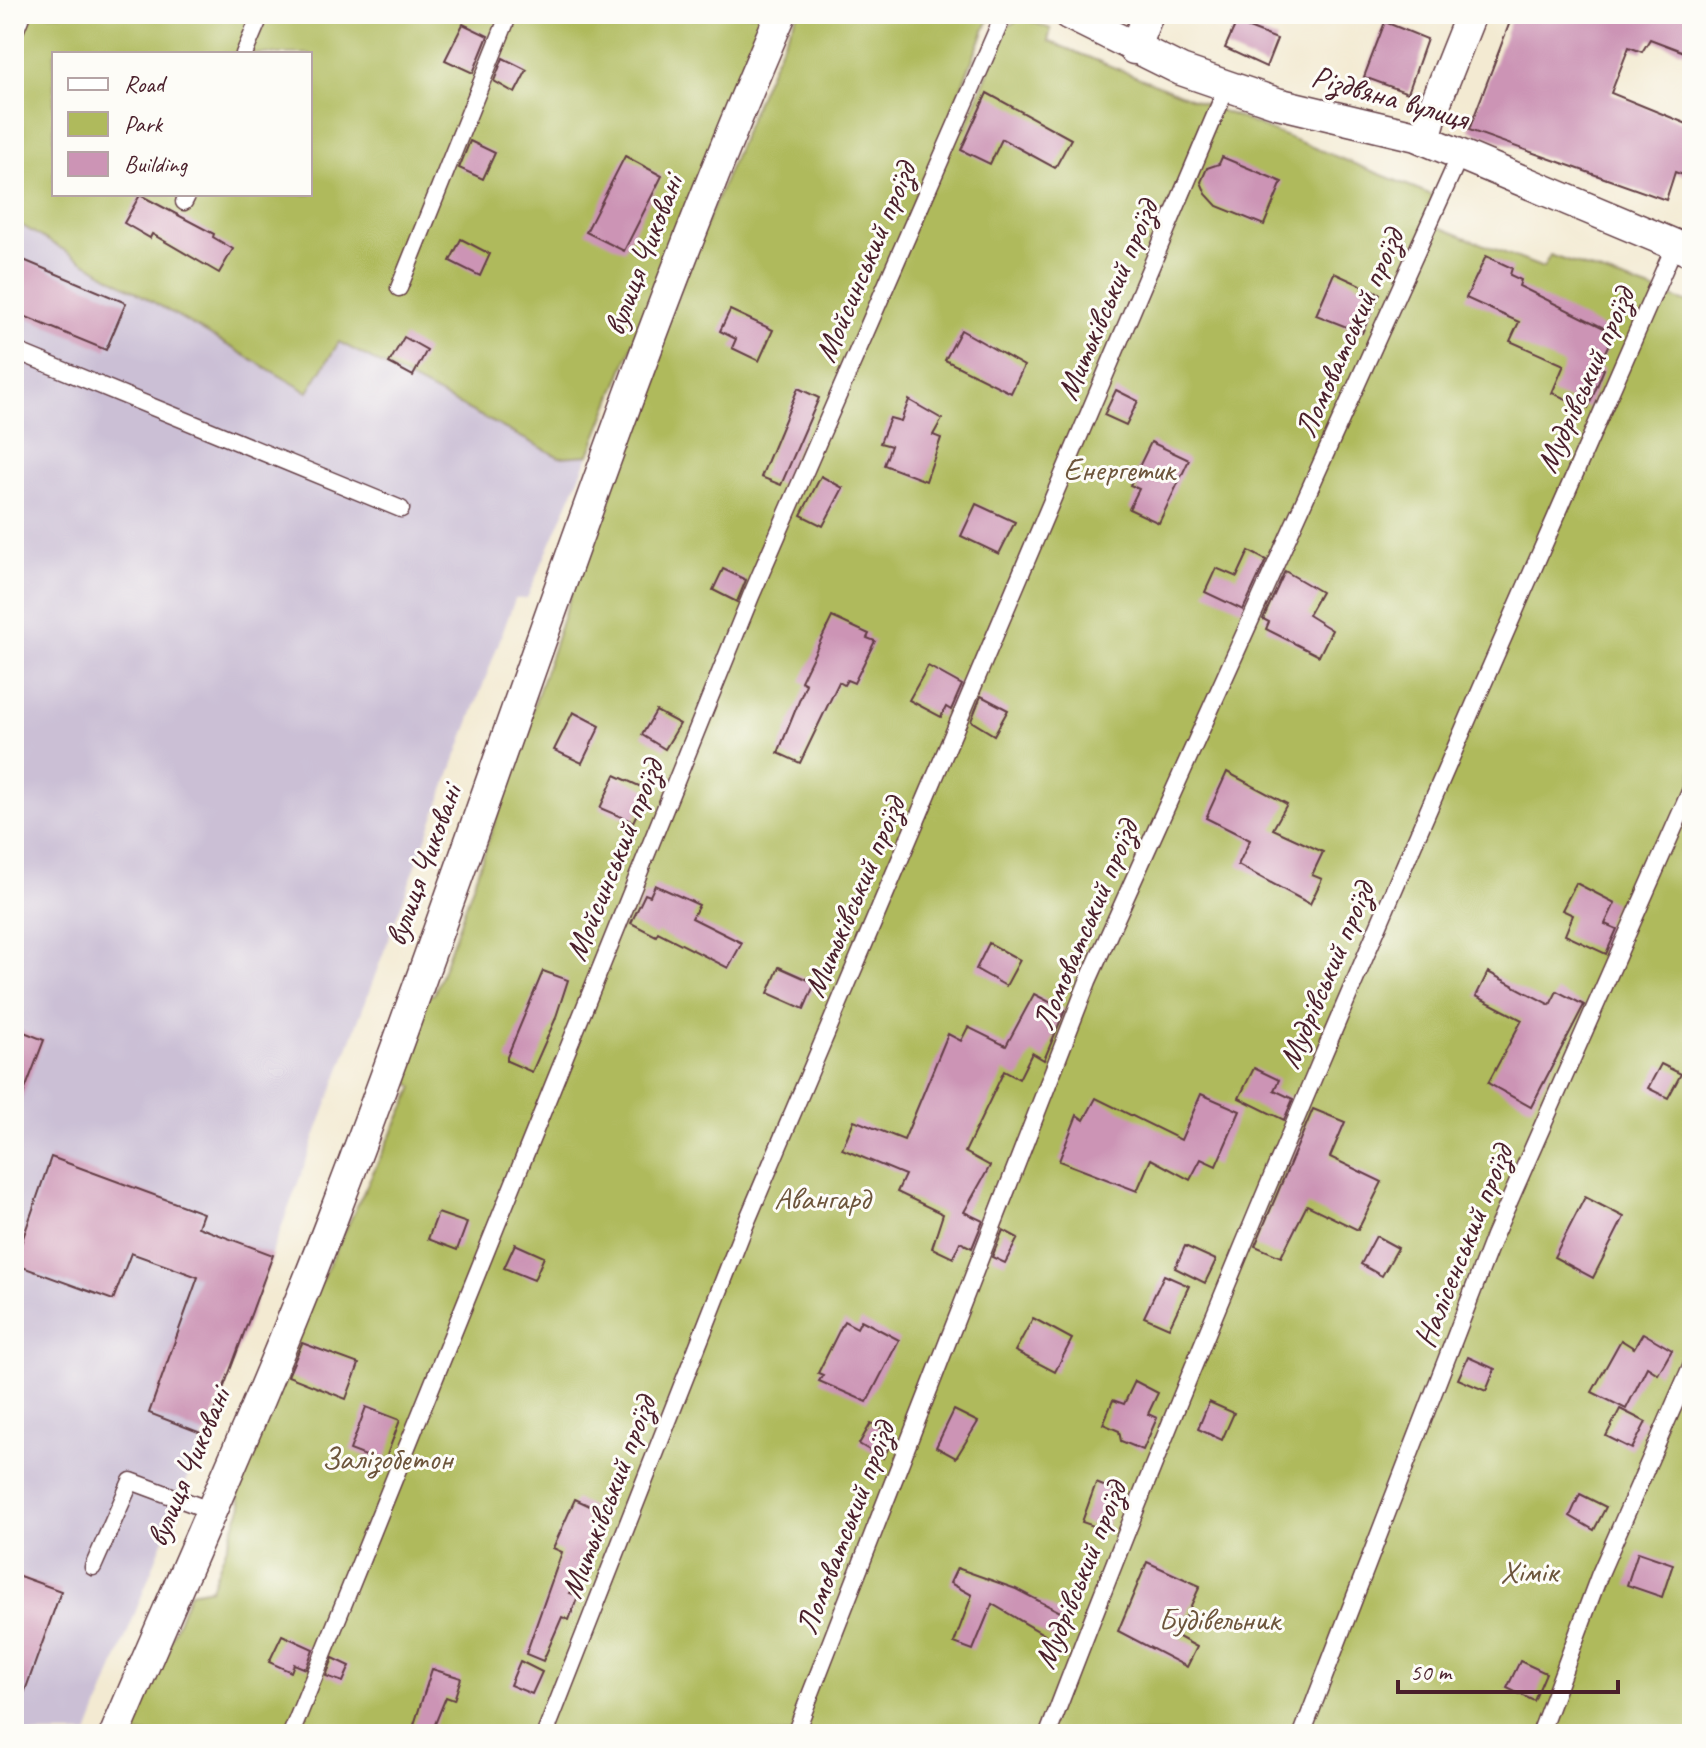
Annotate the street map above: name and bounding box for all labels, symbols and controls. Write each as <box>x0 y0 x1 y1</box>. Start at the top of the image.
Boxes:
legend <box>52 52 312 196</box>
street label: Різдвяна вулиця <box>1307 55 1475 139</box>
text: Road <box>124 69 168 99</box>
text: Park <box>124 109 164 139</box>
text: Building <box>124 149 189 179</box>
street label: Мойсинський проїзд <box>804 153 927 368</box>
street label: вулиця Чиковані <box>594 165 694 341</box>
street label: Митьківський проїзд <box>1046 191 1169 406</box>
street label: Ломоватський проїзд <box>1285 220 1414 444</box>
street label: Мудрівський проїзд <box>1526 279 1645 479</box>
park label: Енергетик <box>1063 449 1177 490</box>
street label: Мойсинський проїзд <box>555 751 674 967</box>
street label: вулиця Чиковані <box>375 775 473 951</box>
street label: Митьківський проїзд <box>793 788 916 1003</box>
street label: Ломоватський проїзд <box>1022 811 1149 1036</box>
street label: Мудрівський проїзд <box>1268 873 1385 1074</box>
street label: Налісенський проїзд <box>1404 1136 1523 1353</box>
park label: Авангард <box>774 1178 873 1219</box>
street label: вулиця Чиковані <box>136 1378 241 1553</box>
street label: Митьківський проїзд <box>551 1387 666 1604</box>
street label: Ломоватський проїзд <box>786 1413 905 1640</box>
park label: Залізобетон <box>321 1438 454 1479</box>
street label: Мудрівський проїзд <box>1024 1473 1137 1675</box>
park label: Хімік <box>1500 1551 1561 1592</box>
park label: Будівельник <box>1158 1599 1282 1640</box>
scale bar <box>1398 1644 1618 1694</box>
text: 50 m <box>1410 1657 1453 1687</box>

